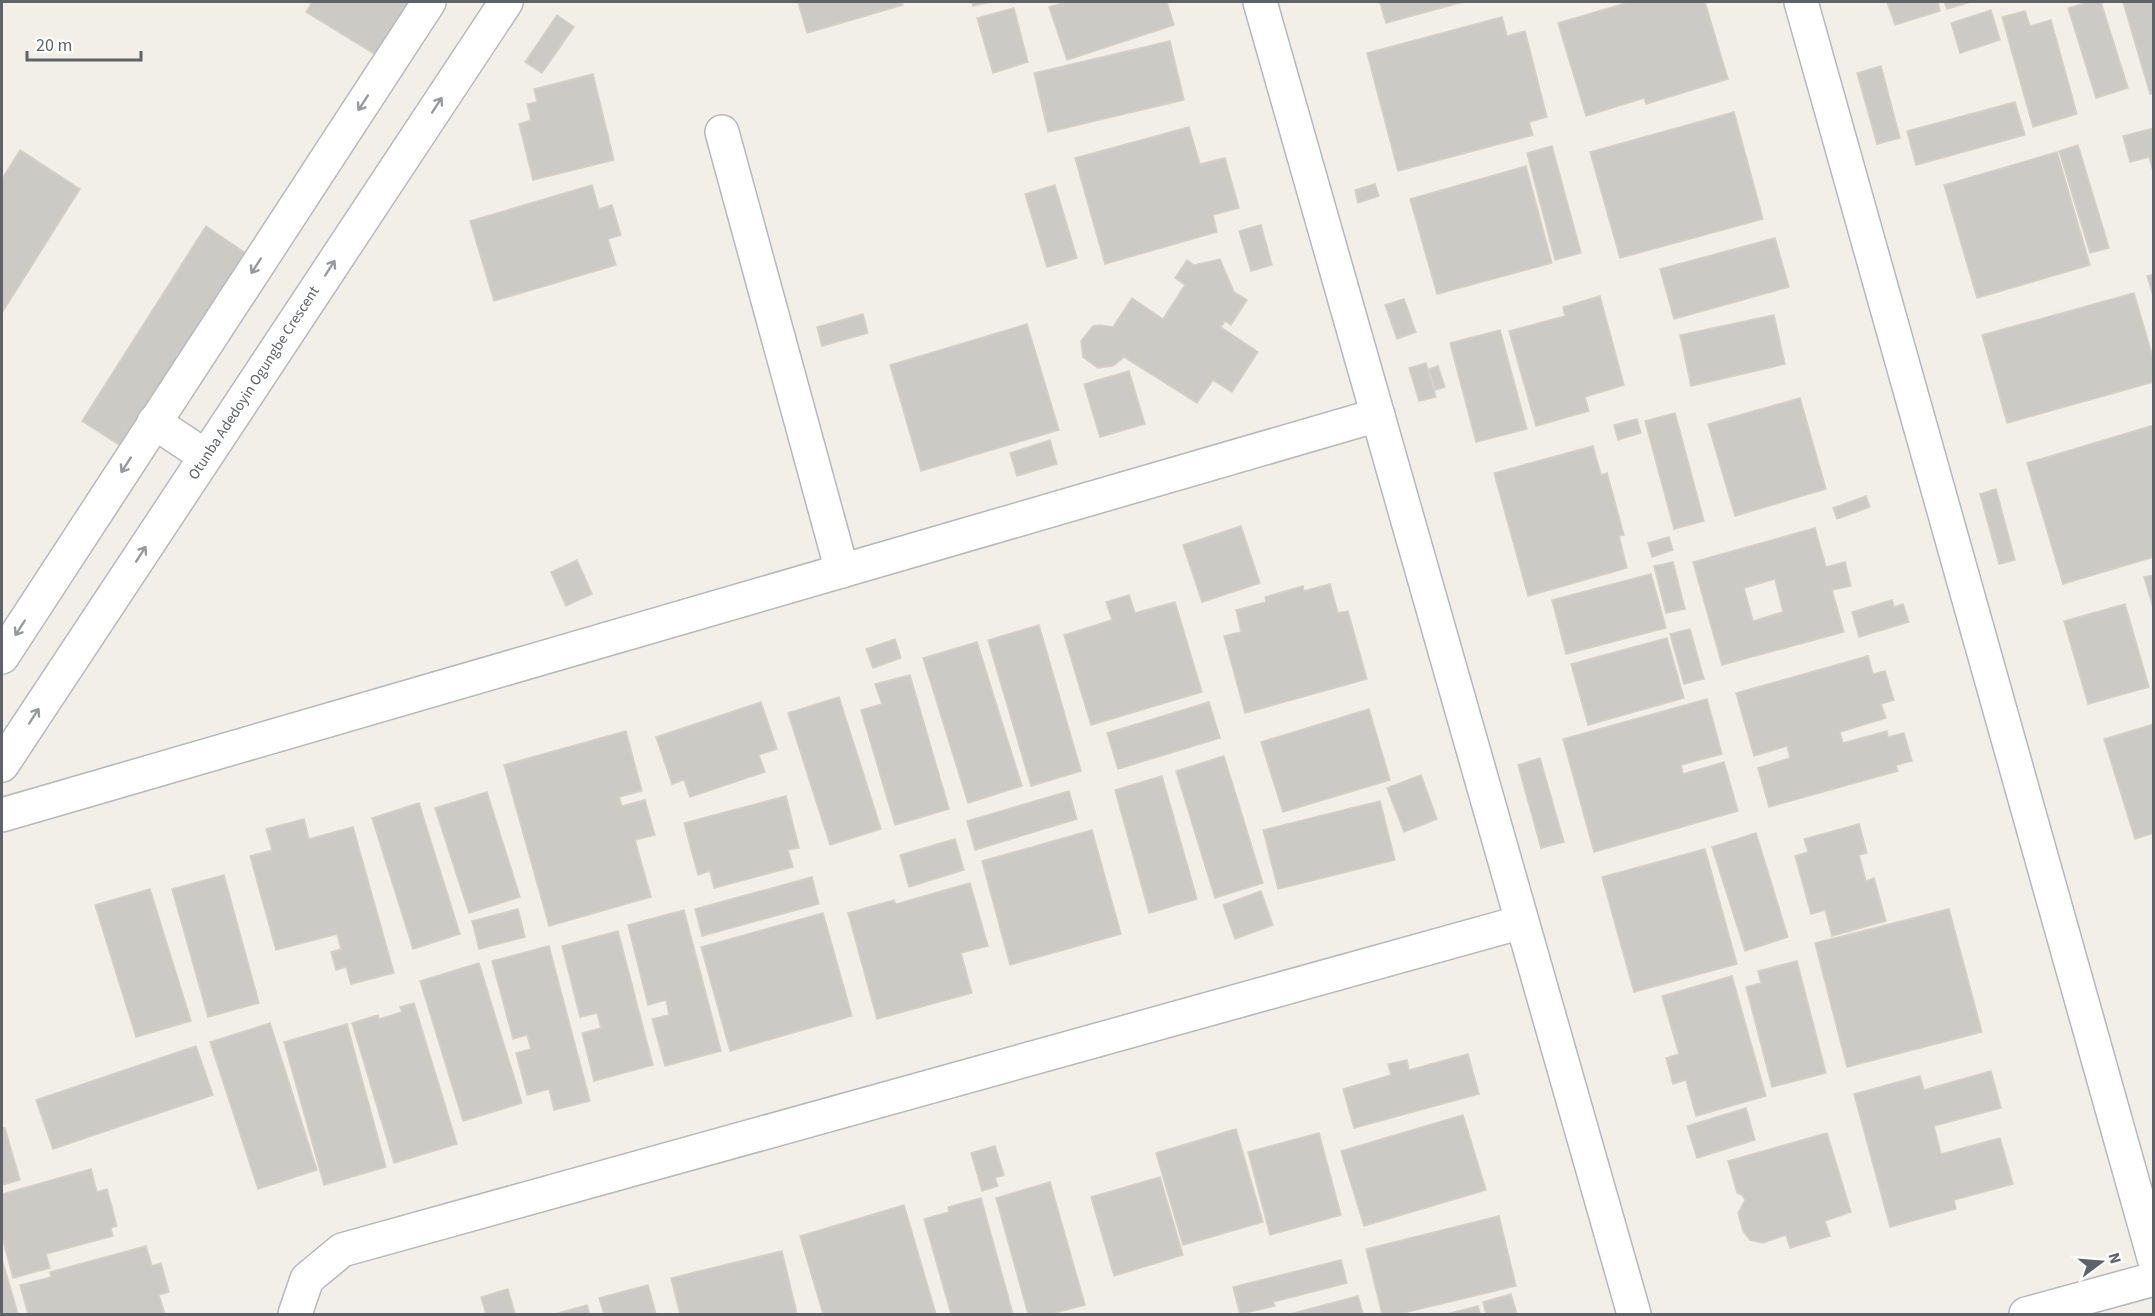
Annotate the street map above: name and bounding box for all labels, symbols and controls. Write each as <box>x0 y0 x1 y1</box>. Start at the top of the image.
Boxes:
scale bar <box>27 24 141 62</box>
text: 20 m <box>36 33 72 58</box>
one-way arrow <box>357 94 369 111</box>
one-way arrow <box>431 98 443 114</box>
one-way arrow <box>250 258 262 274</box>
one-way arrow <box>324 260 336 277</box>
street label: Otunba Adedoyin Ogungbe Crescent <box>183 282 325 484</box>
one-way arrow <box>120 456 132 473</box>
one-way arrow <box>135 546 147 562</box>
one-way arrow <box>14 619 26 636</box>
one-way arrow <box>28 708 40 725</box>
north arrow <box>2071 1232 2131 1292</box>
text: N <box>2102 1250 2126 1266</box>

